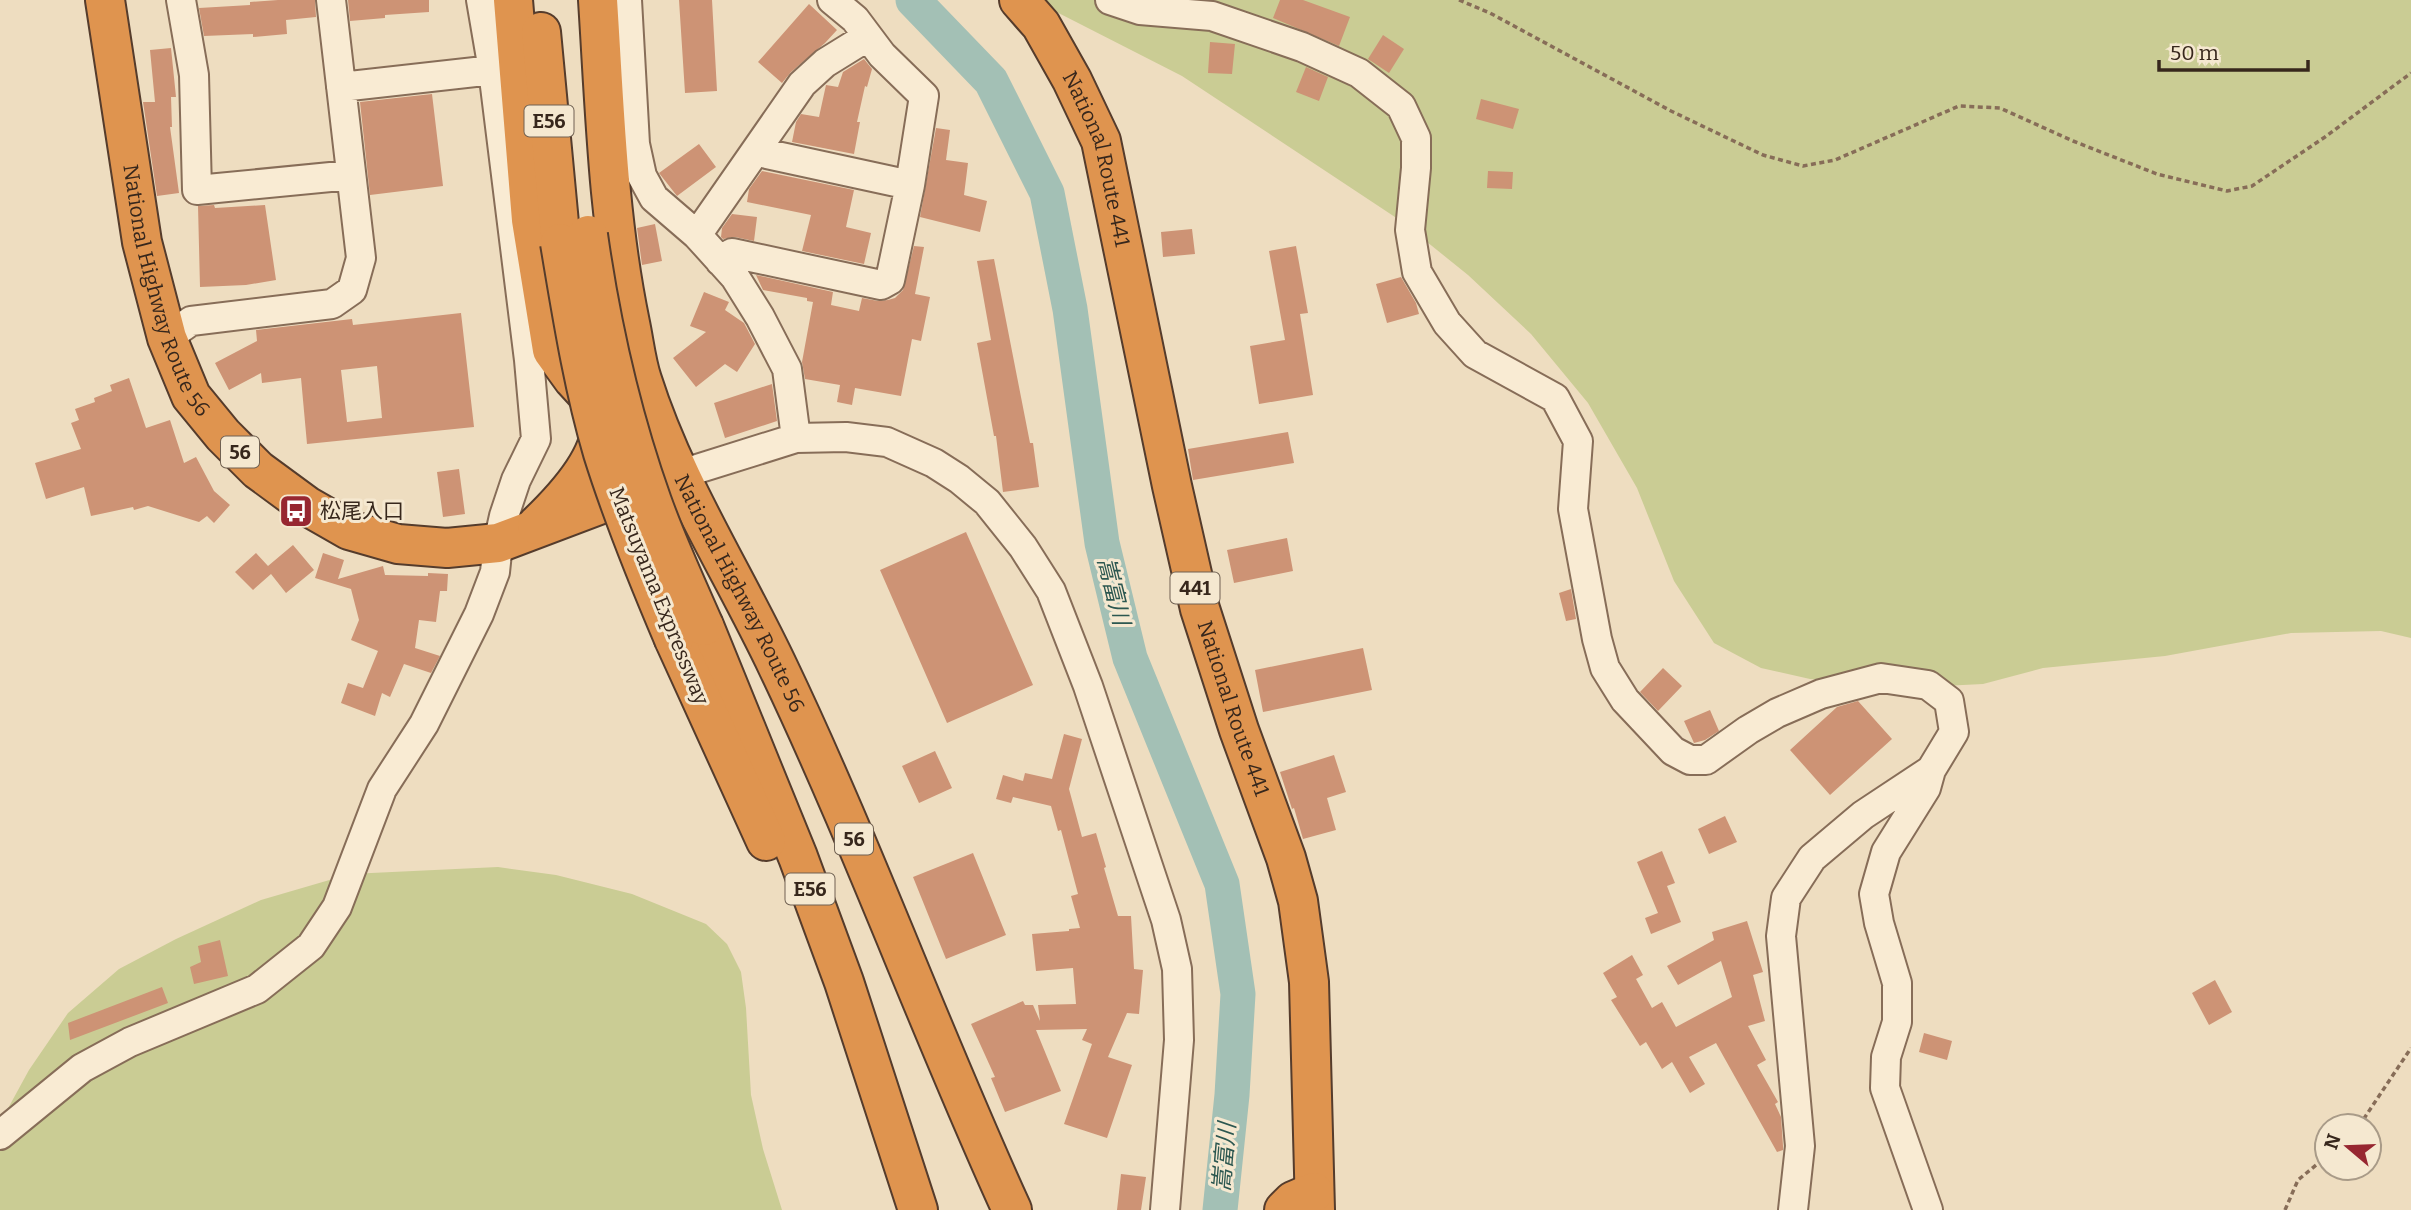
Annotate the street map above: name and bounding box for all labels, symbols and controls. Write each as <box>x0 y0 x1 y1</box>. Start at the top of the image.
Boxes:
scale bar <box>2159 28 2308 72</box>
text: 50 m <box>2170 40 2219 66</box>
street label: National Route 441 <box>1057 66 1136 250</box>
road number: E56 <box>524 105 574 136</box>
street label: National Highway Route 56 <box>117 162 216 422</box>
road number: 56 <box>221 436 259 467</box>
street label: National Highway Route 56 <box>669 470 810 716</box>
street label: Matsuyama Expressway <box>603 483 715 709</box>
bus stop icon: 松尾入口 <box>277 492 315 530</box>
place label: 松尾入口 <box>320 498 404 524</box>
water label: 嵩富川 <box>1092 554 1137 631</box>
road number: 441 <box>1170 572 1220 604</box>
street label: National Route 441 <box>1192 617 1275 800</box>
road number: 56 <box>835 824 873 854</box>
road number: E56 <box>786 874 834 904</box>
north arrow <box>2313 1112 2383 1182</box>
water label: 嵩富川 <box>1207 1118 1241 1193</box>
text: N <box>2319 1131 2346 1152</box>

